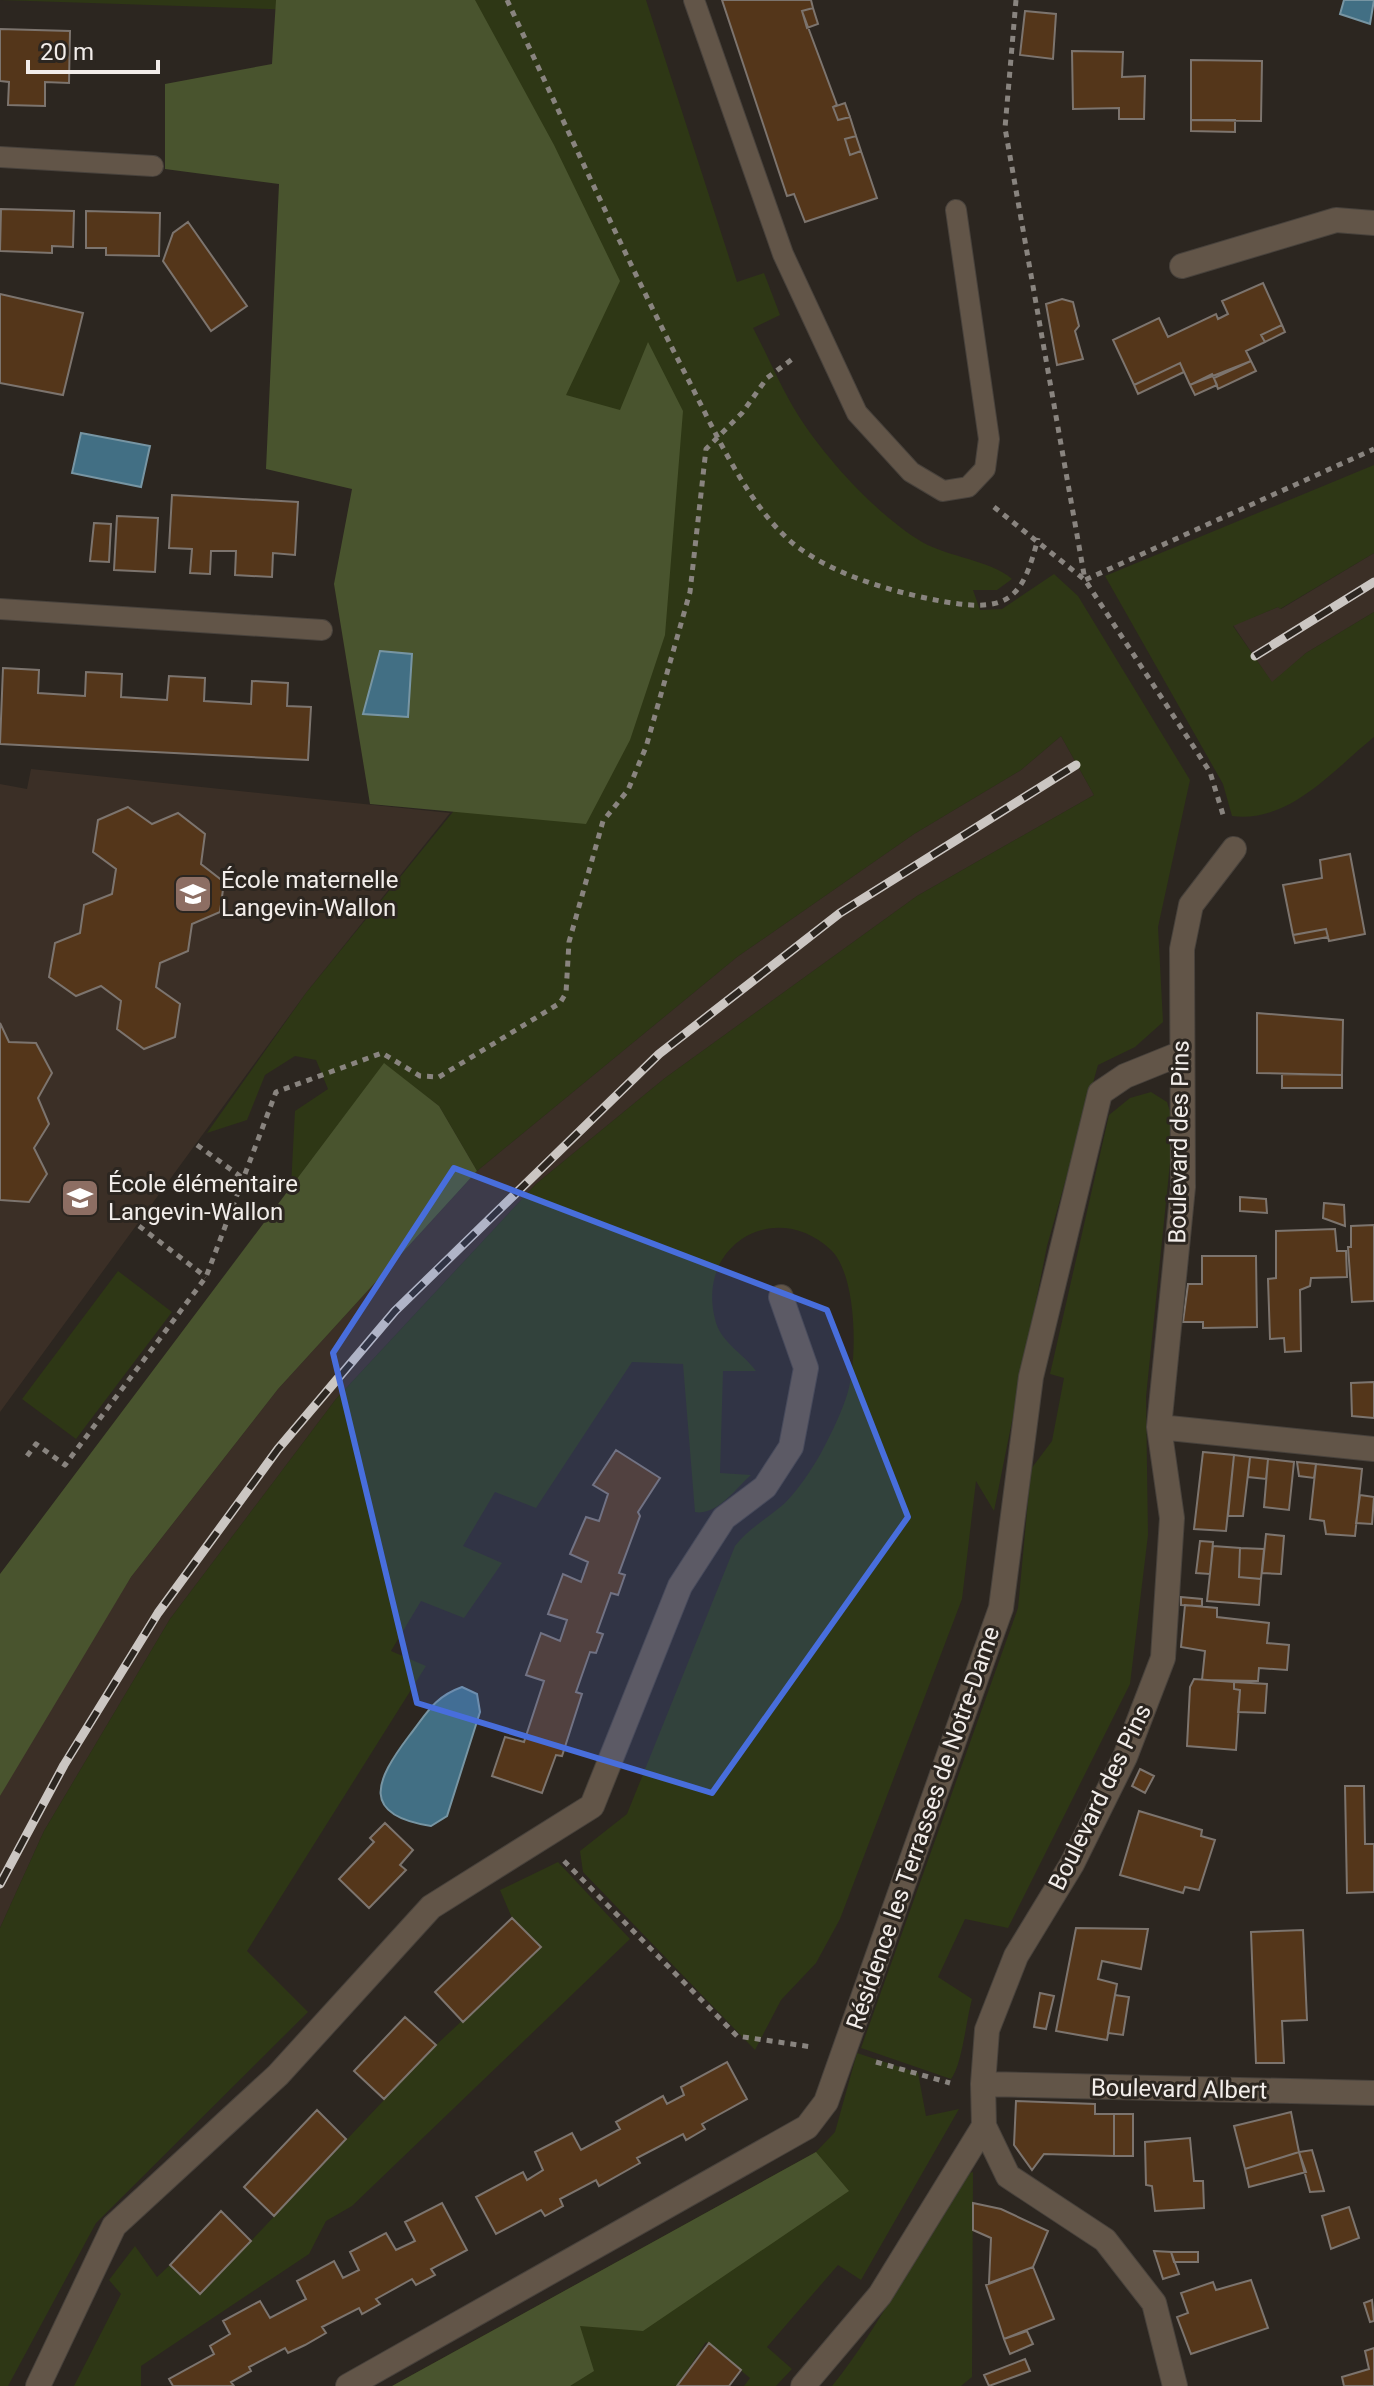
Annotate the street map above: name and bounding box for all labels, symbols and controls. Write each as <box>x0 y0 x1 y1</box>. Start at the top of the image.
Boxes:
scale bar <box>28 24 158 74</box>
text: 20 m <box>40 38 94 66</box>
place label: École maternelle Langevin-Wallon <box>221 866 398 922</box>
school or university icon: École maternelle Langevin-Wallon <box>172 873 214 915</box>
street label: Boulevard des Pins <box>1163 1040 1195 1244</box>
place label: École élémentaire Langevin-Wallon <box>108 1170 298 1226</box>
school or university icon: École élémentaire Langevin-Wallon <box>59 1177 101 1219</box>
street label: Résidence les Terrasses de Notre-Dame <box>841 1623 1005 2033</box>
street label: Boulevard des Pins <box>1043 1699 1157 1895</box>
street label: Boulevard Albert <box>1091 2073 1268 2105</box>

